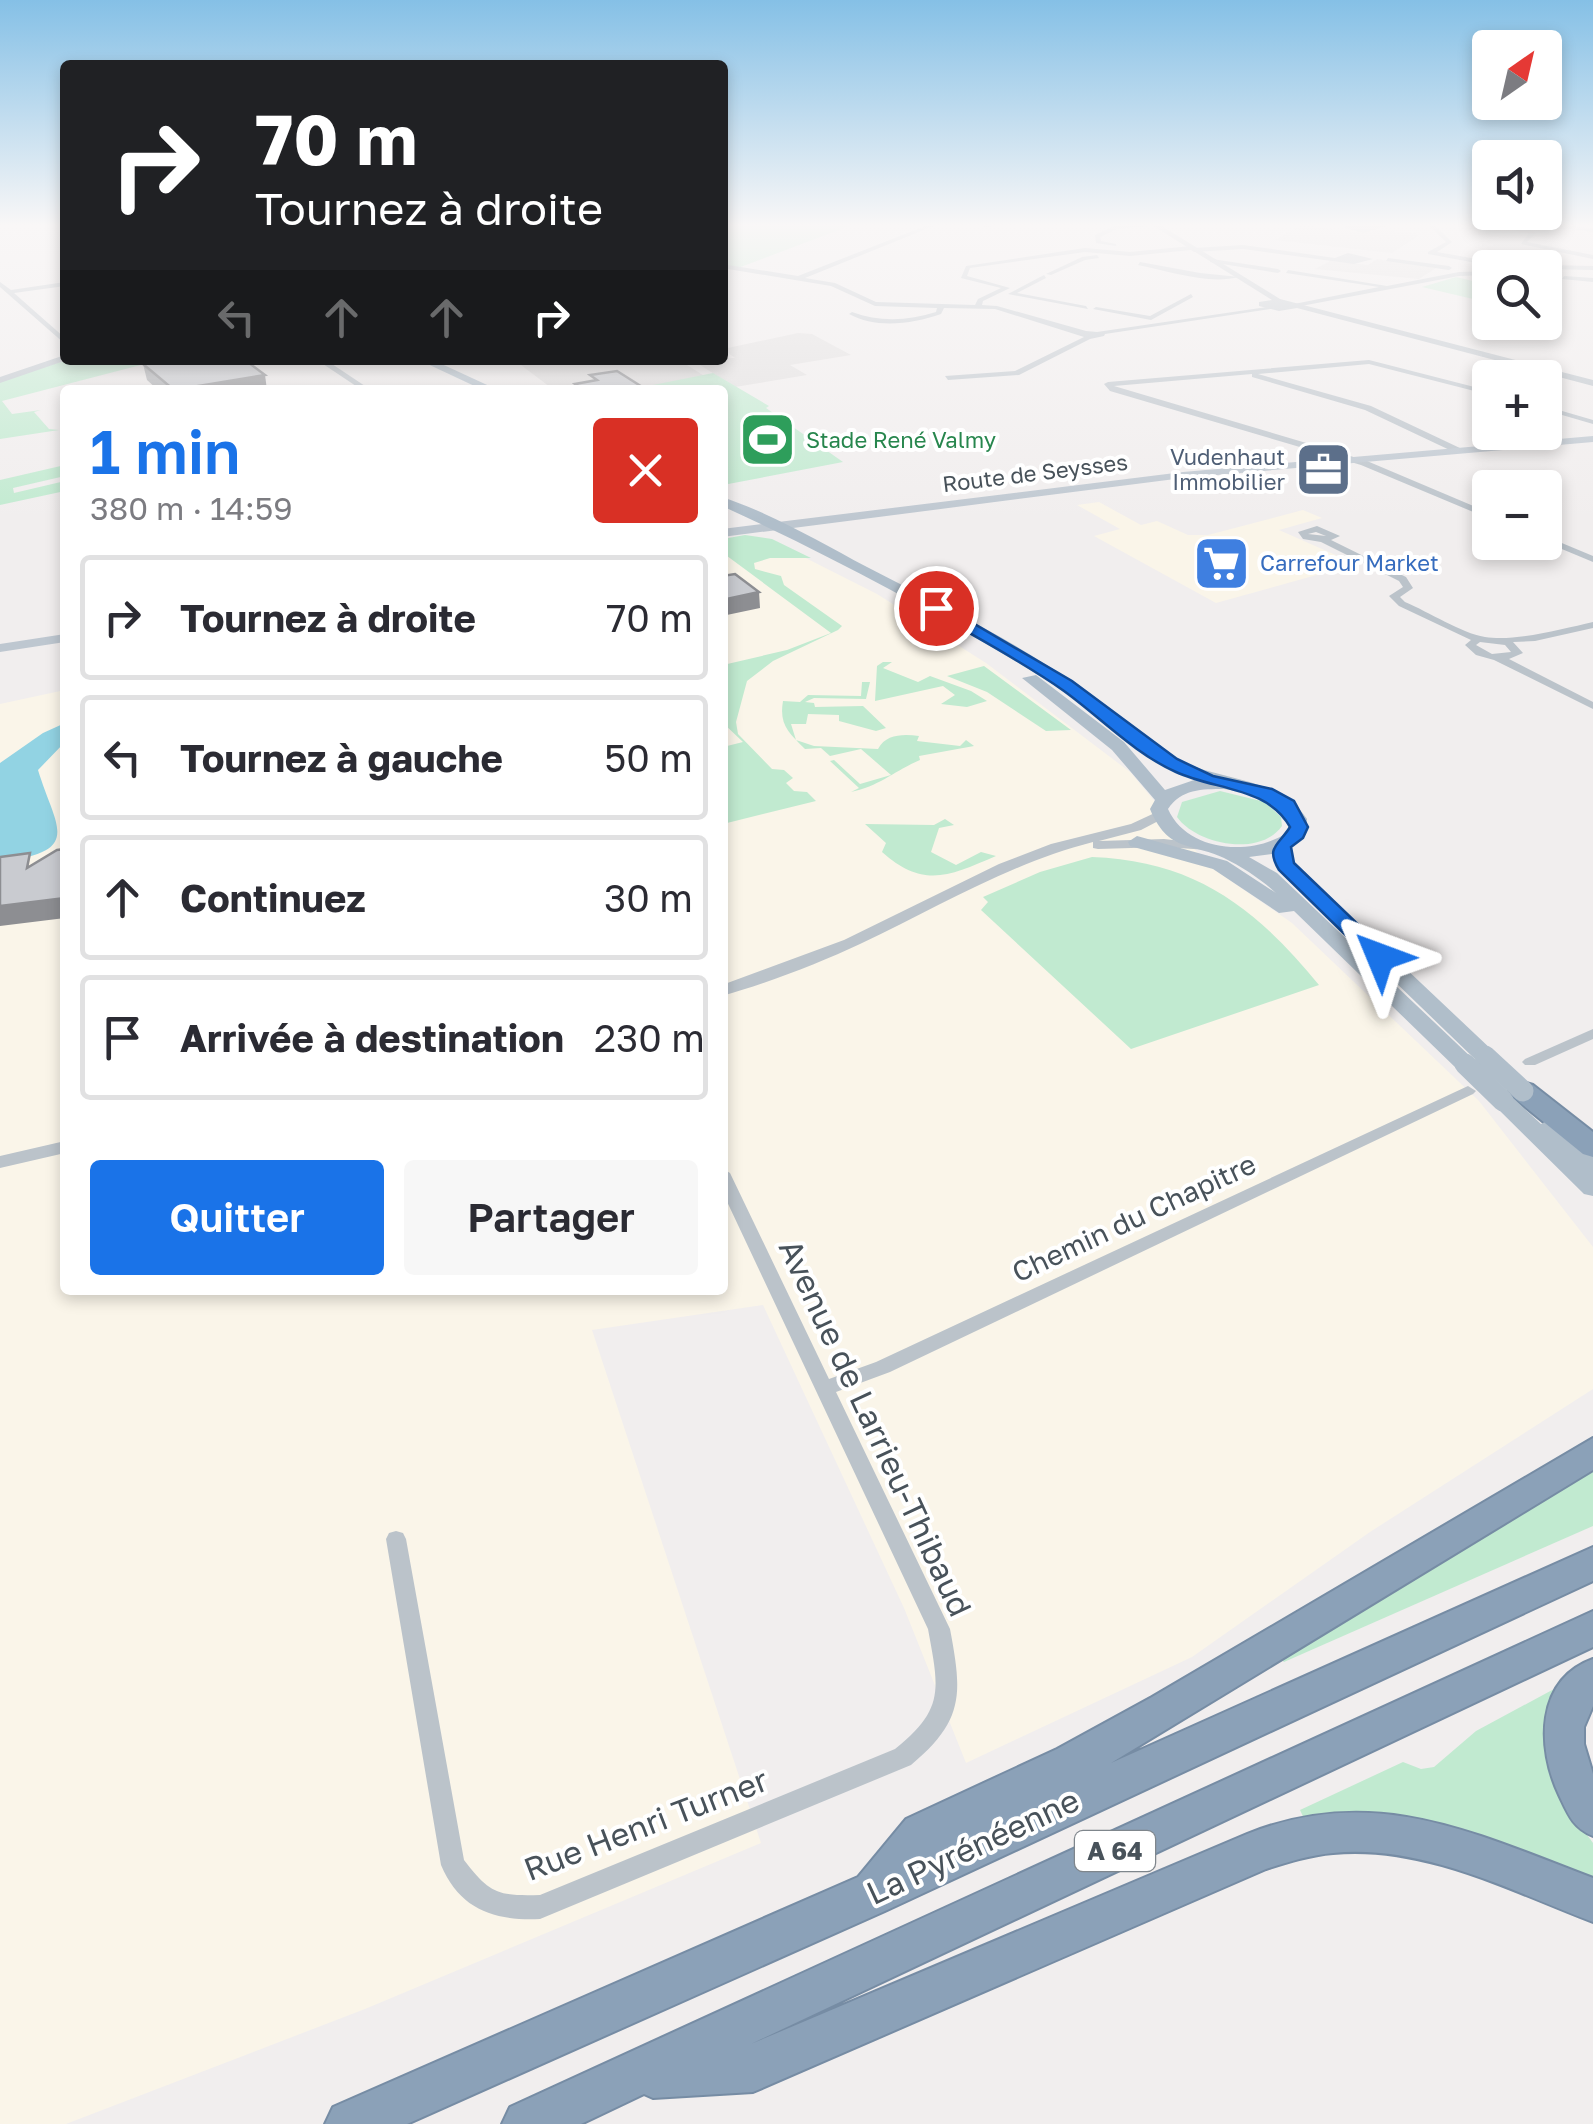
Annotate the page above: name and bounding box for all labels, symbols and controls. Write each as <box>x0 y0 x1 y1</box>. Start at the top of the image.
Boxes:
north arrow <box>1472 30 1562 120</box>
map controls <box>1472 30 1562 560</box>
text: 70 m <box>255 96 417 180</box>
icon: right <box>90 100 220 230</box>
button: sound <box>1472 140 1562 230</box>
text: Tournez à droite <box>255 181 603 235</box>
button: search <box>1472 250 1562 340</box>
icon: left <box>209 290 264 345</box>
icon: ahead <box>314 290 369 345</box>
icon: ahead <box>419 290 474 345</box>
icon: right <box>524 290 579 345</box>
button: + <box>1472 360 1562 450</box>
sports icon: Stade René Valmy <box>737 410 797 470</box>
text: 1 min <box>90 415 240 487</box>
button: close <box>593 418 698 523</box>
place label: Stade René Valmy <box>806 426 996 453</box>
office icon: Vudenhaut Immobilier <box>1294 440 1354 500</box>
place label: Vudenhaut Immobilier <box>1170 443 1285 495</box>
street label: Route de Seysses <box>941 448 1129 497</box>
button: − <box>1472 470 1562 560</box>
text: 380 m · 14:59 <box>90 489 293 527</box>
supermarket icon: Carrefour Market <box>1191 533 1251 593</box>
place label: Carrefour Market <box>1260 549 1439 576</box>
pin <box>894 566 979 651</box>
icon: arrive <box>909 581 964 636</box>
icon: right <box>95 590 150 645</box>
text: Tournez à droite <box>180 595 476 640</box>
text: 70 m <box>606 595 693 640</box>
icon: left <box>95 730 150 785</box>
text: Tournez à gauche <box>180 735 503 780</box>
text: 50 m <box>604 735 693 780</box>
icon: ahead <box>95 870 150 925</box>
text: Continuez <box>180 875 366 920</box>
text: 30 m <box>604 875 693 920</box>
position arrow <box>1328 905 1432 1009</box>
icon: arrive <box>95 1010 150 1065</box>
text: Arrivée à destination <box>180 1015 564 1060</box>
text: 230 m <box>594 1015 705 1060</box>
street label: Chemin du Chapitre <box>1007 1147 1261 1289</box>
button: Quitter <box>90 1160 384 1275</box>
button: Partager <box>404 1160 698 1275</box>
street label: Avenue de Larrieu-Thibaud <box>772 1233 980 1622</box>
street label: Rue Henri Turner <box>518 1760 773 1888</box>
street label: La Pyrénéenne <box>860 1780 1085 1912</box>
road number: A 64 <box>1075 1831 1155 1871</box>

